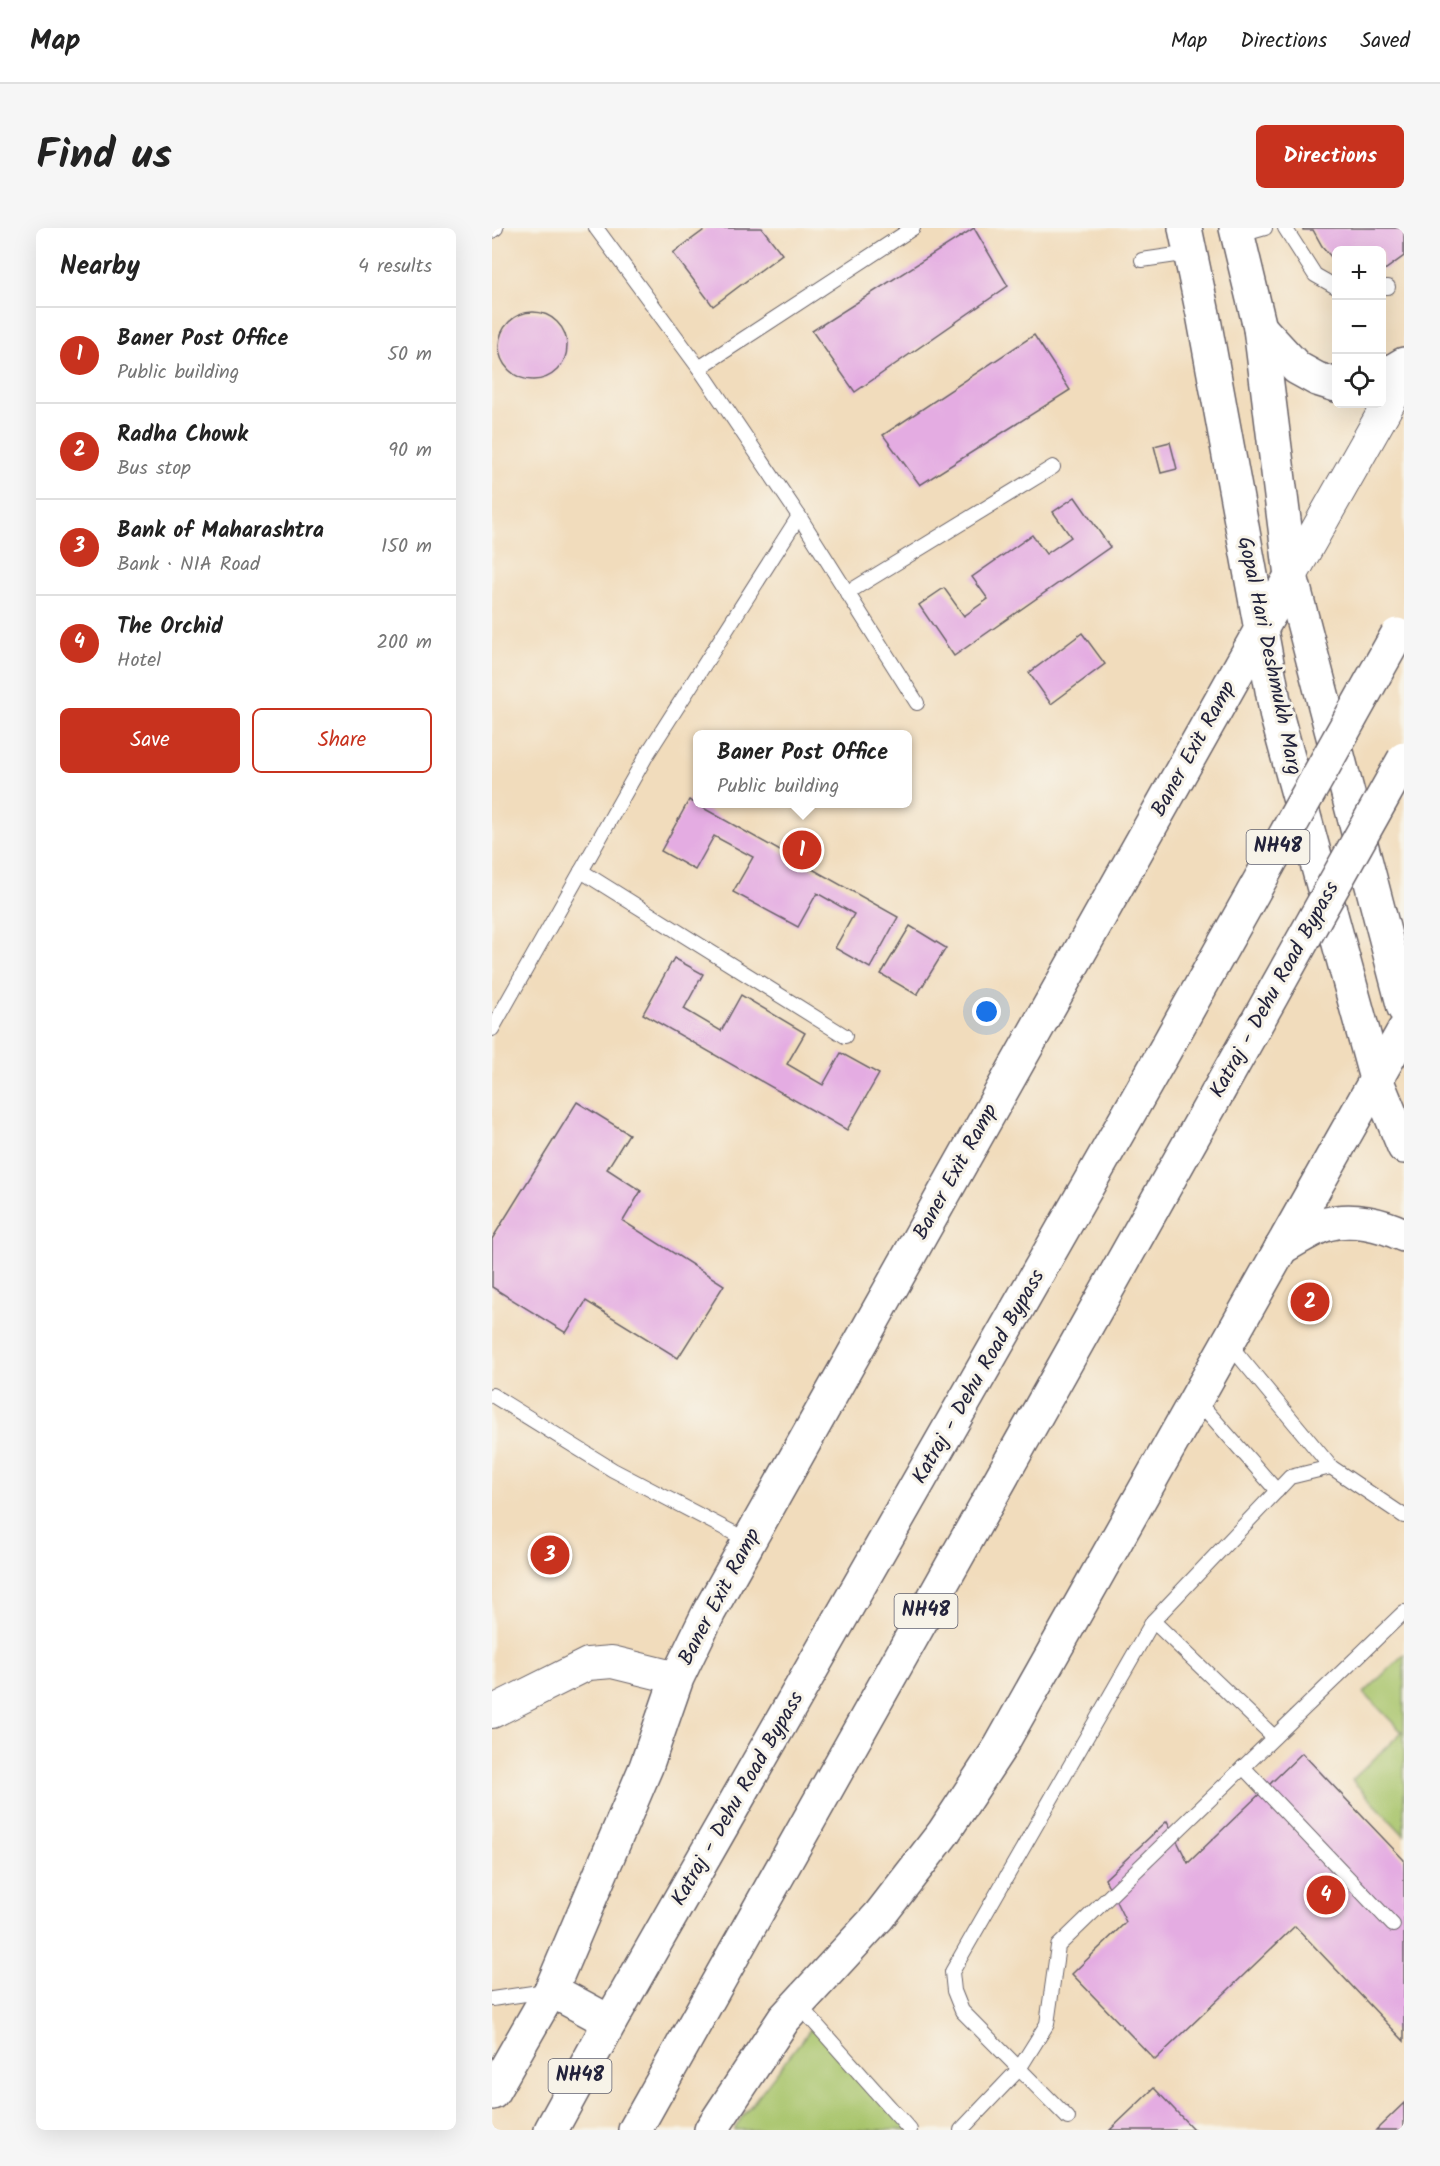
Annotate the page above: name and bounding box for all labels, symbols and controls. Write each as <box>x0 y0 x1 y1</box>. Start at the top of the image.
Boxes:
text: Map <box>30 19 81 64</box>
text: Map <box>1171 25 1207 58</box>
text: Directions <box>1240 25 1327 58</box>
text: Saved <box>1360 25 1410 58</box>
text: Find us <box>36 123 172 190</box>
button: Directions <box>1256 125 1404 188</box>
text: Nearby <box>60 246 140 288</box>
map controls <box>1332 246 1386 408</box>
button: + <box>1332 246 1386 300</box>
text: 4 results <box>358 251 432 283</box>
button: − <box>1332 300 1386 354</box>
text: Baner Post Office <box>117 322 288 357</box>
text: 1 <box>76 339 83 371</box>
text: 50 m <box>387 339 432 371</box>
button: locate <box>1332 354 1386 408</box>
text: Public building <box>117 357 239 389</box>
text: Radha Chowk <box>117 418 248 453</box>
text: 2 <box>74 435 85 467</box>
text: 90 m <box>388 435 432 467</box>
text: Bus stop <box>117 453 191 485</box>
text: Bank of Maharashtra <box>117 514 324 549</box>
text: 3 <box>74 531 85 563</box>
text: 150 m <box>381 531 432 563</box>
street label: Gopal Hari Deshmukh Marg <box>1228 534 1310 778</box>
text: Bank · NIA Road <box>117 549 260 581</box>
text: The Orchid <box>117 610 223 645</box>
text: 4 <box>74 627 85 659</box>
text: 200 m <box>376 627 432 659</box>
text: Hotel <box>117 645 161 677</box>
street label: Baner Exit Ramp <box>1143 675 1245 823</box>
button: Save <box>60 708 240 773</box>
button: Share <box>252 708 432 773</box>
popup <box>693 730 912 808</box>
text: Baner Post Office <box>717 736 888 771</box>
text: Public building <box>717 771 839 803</box>
pin: 1 <box>782 828 822 872</box>
road number: NH48 <box>1246 830 1310 864</box>
street label: Katraj - Dehu Road Bypass <box>1202 876 1348 1104</box>
your location <box>972 997 1001 1026</box>
street label: Baner Exit Ramp <box>905 1098 1007 1246</box>
street label: Katraj - Dehu Road Bypass <box>904 1263 1054 1491</box>
pin: 2 <box>1290 1280 1330 1324</box>
street label: Baner Exit Ramp <box>670 1523 770 1671</box>
pin: 3 <box>530 1532 570 1578</box>
road number: NH48 <box>894 1594 958 1628</box>
street label: Katraj - Dehu Road Bypass <box>663 1685 813 1913</box>
pin: 4 <box>1306 1872 1346 1918</box>
road number: NH48 <box>548 2059 611 2093</box>

